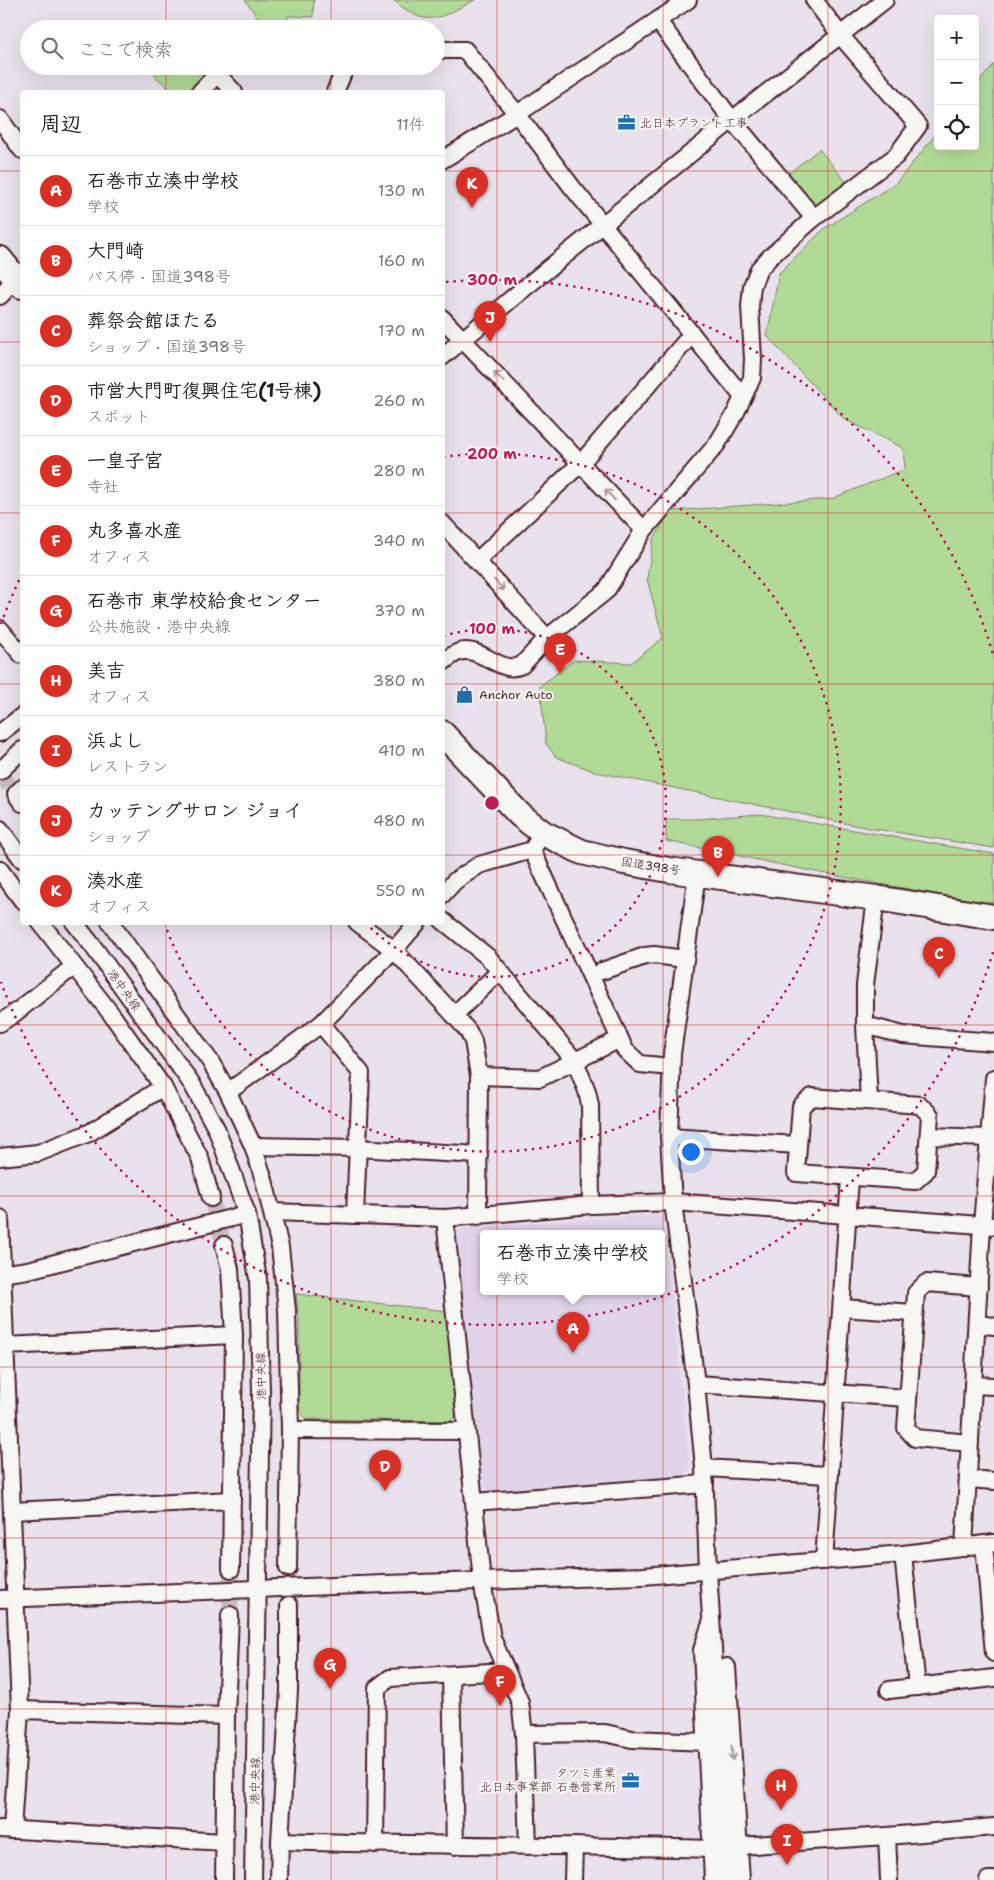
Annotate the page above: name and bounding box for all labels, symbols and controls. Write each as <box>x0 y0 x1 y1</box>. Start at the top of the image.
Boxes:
map controls <box>934 15 979 150</box>
button: + <box>934 15 979 60</box>
search box <box>20 20 445 75</box>
icon: search <box>38 34 66 62</box>
text: ここで検索 <box>78 37 173 62</box>
button: − <box>934 60 979 105</box>
button: locate <box>934 105 979 150</box>
text: 周辺 <box>40 110 82 138</box>
office icon: 北日本プラント工事 <box>616 113 636 133</box>
text: 11件 <box>396 114 425 135</box>
place label: 北日本プラント工事 <box>640 115 748 131</box>
pin: K <box>456 167 488 208</box>
text: 石巻市立湊中学校 <box>87 168 239 193</box>
text: A <box>50 180 62 201</box>
text: 130 m <box>378 180 425 201</box>
text: 学校 <box>87 196 119 217</box>
text: 大門崎 <box>87 238 144 263</box>
text: B <box>51 250 61 271</box>
text: 160 m <box>378 250 425 271</box>
text: バス停 · 国道398号 <box>87 266 231 287</box>
text: 300 m <box>467 270 517 290</box>
pin: J <box>474 301 506 342</box>
text: 葬祭会館ほたる <box>87 308 220 333</box>
text: C <box>51 320 61 341</box>
text: 170 m <box>378 320 425 341</box>
text: ショップ · 国道398号 <box>87 336 246 357</box>
one-way arrow <box>493 371 505 383</box>
text: 市営大門町復興住宅(1号棟) <box>87 378 322 403</box>
text: D <box>50 390 62 411</box>
text: 260 m <box>373 390 425 411</box>
text: スポット <box>87 406 151 427</box>
text: 200 m <box>467 444 517 464</box>
text: 一皇子宮 <box>87 448 163 473</box>
text: E <box>51 460 61 481</box>
text: 280 m <box>373 460 425 481</box>
text: 寺社 <box>87 476 119 497</box>
one-way arrow <box>604 489 616 502</box>
text: 丸多喜水産 <box>87 518 182 543</box>
text: F <box>51 530 61 551</box>
text: 340 m <box>373 530 425 551</box>
text: オフィス <box>87 546 151 567</box>
one-way arrow <box>493 579 505 591</box>
text: 石巻市 東学校給食センター <box>87 588 322 613</box>
text: G <box>50 600 62 621</box>
text: 370 m <box>374 600 425 621</box>
text: 公共施設 · 港中央線 <box>87 616 230 637</box>
text: 100 m <box>469 619 515 639</box>
pin: E <box>544 633 576 674</box>
text: 美吉 <box>87 658 125 683</box>
text: H <box>50 670 62 691</box>
text: 380 m <box>373 670 425 691</box>
shop icon: Anchor Auto <box>455 685 475 705</box>
text: オフィス <box>87 686 151 707</box>
place label: Anchor Auto <box>479 687 553 703</box>
text: 浜よし <box>87 728 144 753</box>
text: I <box>52 740 60 761</box>
text: 410 m <box>378 740 425 761</box>
text: レストラン <box>87 756 168 777</box>
centre of rings <box>483 794 501 812</box>
text: カッテングサロン ジョイ <box>87 798 303 823</box>
text: J <box>51 810 61 831</box>
text: 480 m <box>373 810 425 831</box>
text: ショップ <box>87 826 150 847</box>
pin: B <box>702 836 734 877</box>
street label: 国道398号 <box>620 853 682 879</box>
text: 湊水産 <box>87 868 144 893</box>
text: K <box>51 880 61 901</box>
text: 550 m <box>376 880 425 901</box>
text: オフィス <box>87 896 151 917</box>
pin: C <box>923 937 955 978</box>
street label: 港中央線 <box>103 966 145 1014</box>
your location <box>678 1139 704 1165</box>
popup <box>480 1230 665 1295</box>
text: 石巻市立湊中学校 <box>496 1240 649 1265</box>
text: 学校 <box>496 1268 529 1289</box>
pin: A <box>557 1312 589 1353</box>
street label: 港中央線 <box>253 1352 269 1400</box>
pin: D <box>369 1450 401 1491</box>
pin: G <box>314 1648 346 1689</box>
pin: F <box>484 1665 516 1706</box>
one-way arrow <box>728 1745 737 1761</box>
street label: 港中央線 <box>247 1757 263 1805</box>
place label: タツミ産業 北日本事業部 石巻営業所 <box>480 1765 616 1795</box>
pin: H <box>765 1769 797 1810</box>
office icon: タツミ産業 北日本事業部 石巻営業所 <box>620 1770 640 1790</box>
pin: I <box>771 1824 803 1865</box>

